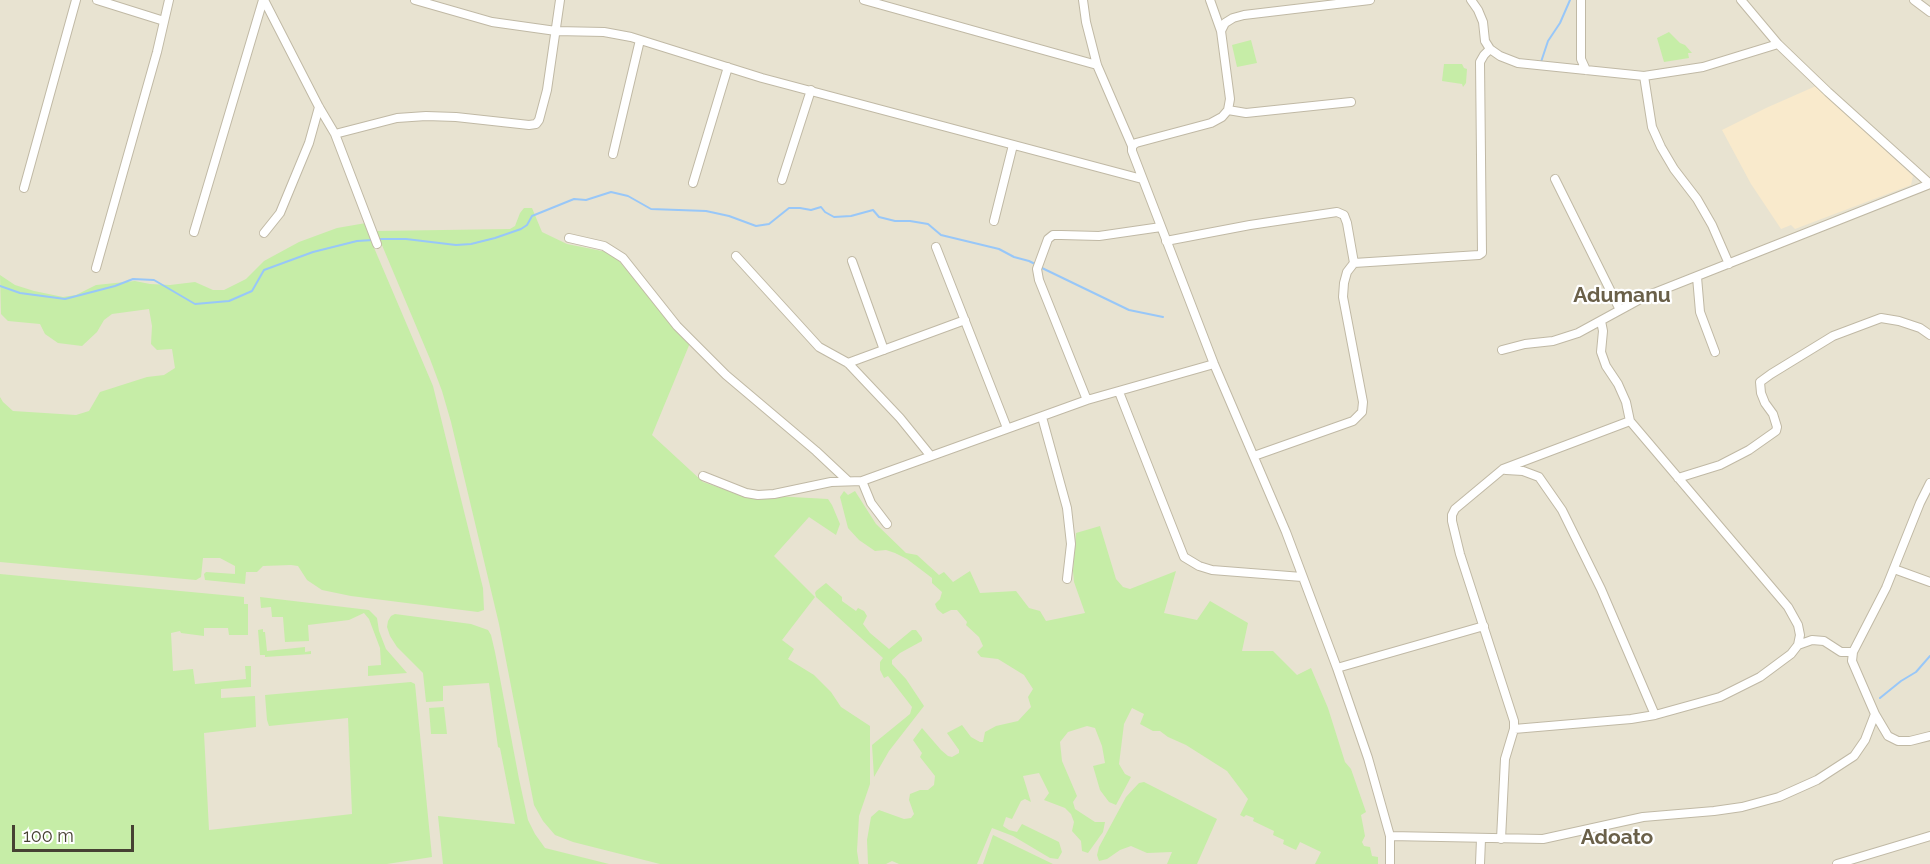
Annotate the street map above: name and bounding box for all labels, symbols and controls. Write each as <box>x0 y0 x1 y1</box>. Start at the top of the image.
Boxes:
district label: Adumanu <box>1573 283 1671 309</box>
scale bar <box>15 813 136 851</box>
text: 100 m <box>23 825 74 846</box>
district label: Adoato <box>1581 825 1653 851</box>

